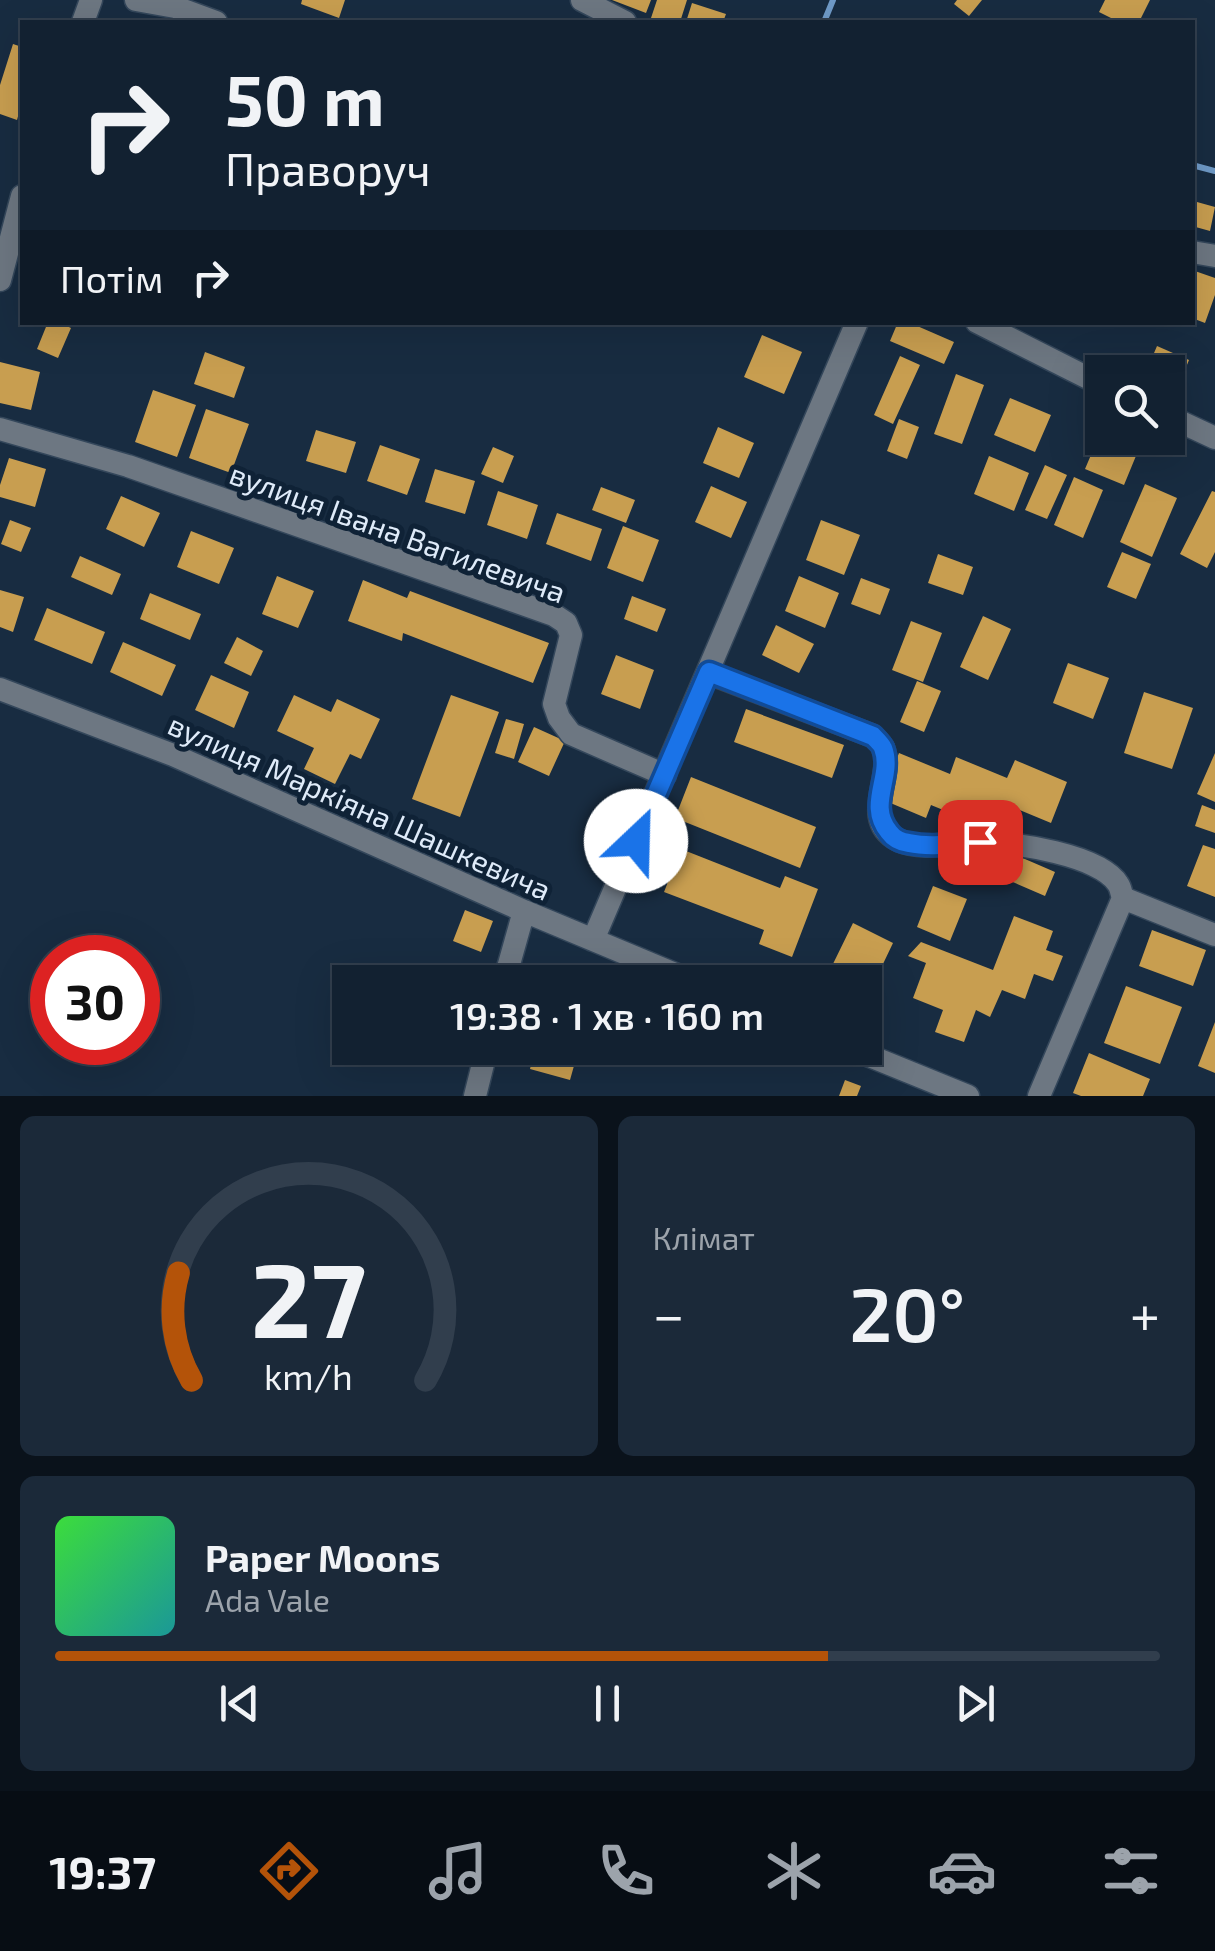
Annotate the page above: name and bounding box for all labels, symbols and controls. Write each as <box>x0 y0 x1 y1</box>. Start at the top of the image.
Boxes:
text: 50 m <box>225 56 385 140</box>
icon: right <box>60 60 190 190</box>
text: Праворуч <box>225 141 431 195</box>
icon: right <box>183 250 238 305</box>
text: Потім <box>60 255 163 301</box>
map controls <box>1085 355 1185 455</box>
button: search <box>1085 355 1185 455</box>
street label: вулиця Івана Вагилевича <box>225 454 571 611</box>
street label: вулиця Маркіяна Шашкевича <box>163 705 557 908</box>
position arrow <box>584 789 688 893</box>
pin <box>938 800 1023 885</box>
icon: arrive <box>953 815 1008 870</box>
speed limit sign: 30 <box>30 935 160 1065</box>
text: 19:38 · 1 хв · 160 m <box>450 992 764 1038</box>
text: Клімат <box>653 1218 755 1256</box>
text: 27 <box>251 1234 366 1359</box>
text: 20° <box>849 1267 965 1357</box>
text: − <box>653 1280 685 1346</box>
text: + <box>1130 1280 1160 1346</box>
text: km/h <box>264 1354 353 1397</box>
text: Paper Moons <box>205 1534 441 1580</box>
text: Ada Vale <box>205 1580 330 1618</box>
icon: previous <box>212 1676 267 1731</box>
icon: pause <box>580 1676 635 1731</box>
icon: next <box>948 1676 1003 1731</box>
icon: directions <box>254 1836 324 1906</box>
icon: music <box>423 1836 493 1906</box>
icon: phone <box>591 1836 661 1906</box>
icon: climate <box>759 1836 829 1906</box>
icon: car <box>927 1836 997 1906</box>
icon: filters <box>1096 1836 1166 1906</box>
text: 19:37 <box>49 1844 156 1898</box>

